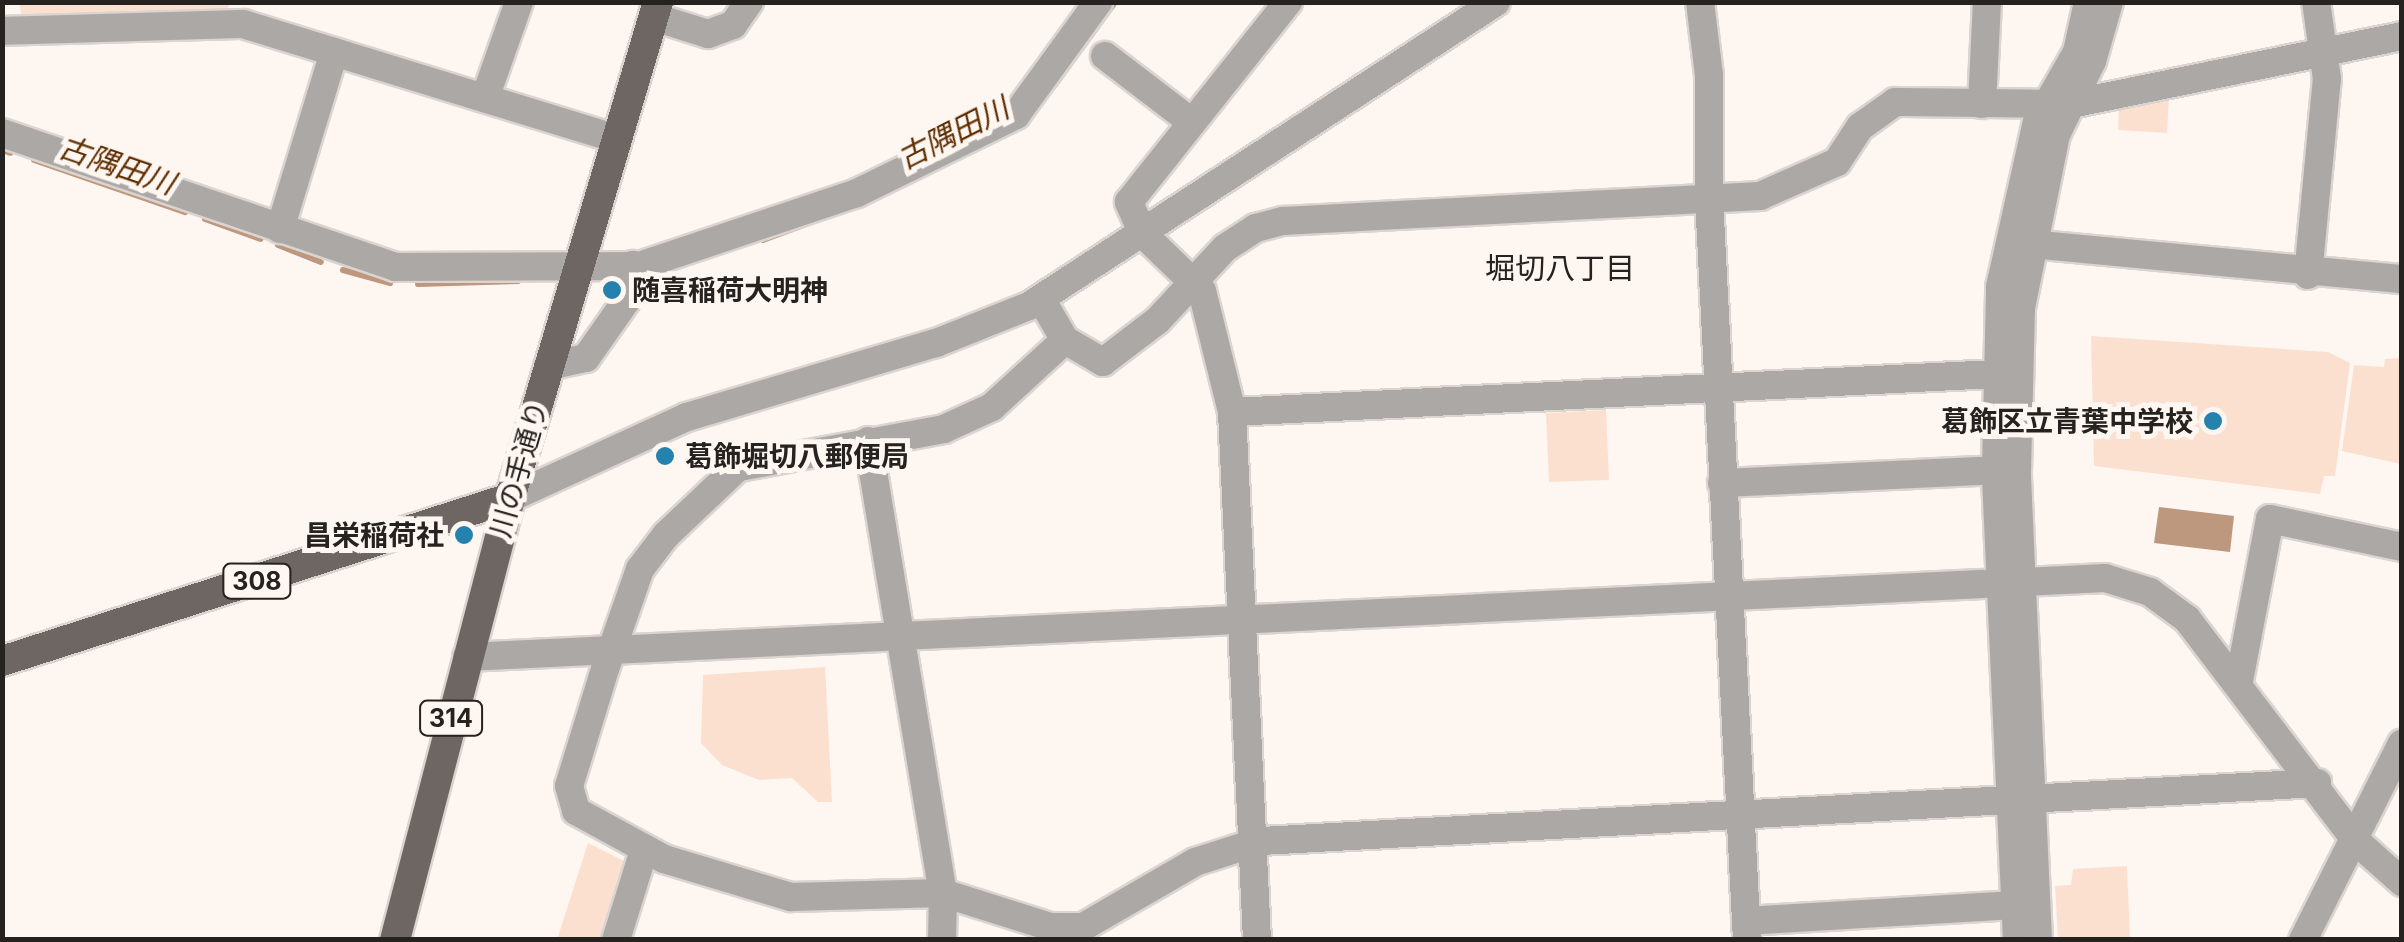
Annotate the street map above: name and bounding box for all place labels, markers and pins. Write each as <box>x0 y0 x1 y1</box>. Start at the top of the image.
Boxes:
place label: 随喜稲荷大明神 <box>632 273 828 307</box>
marker: 随喜稲荷大明神 <box>601 279 623 301</box>
place label: 葛飾区立青葉中学校 <box>1941 404 2193 438</box>
marker: 葛飾区立青葉中学校 <box>2202 410 2224 432</box>
place label: 葛飾堀切八郵便局 <box>685 439 909 473</box>
marker: 葛飾堀切八郵便局 <box>654 445 676 467</box>
place label: 昌栄稲荷社 <box>304 518 444 552</box>
marker: 昌栄稲荷社 <box>453 524 475 546</box>

